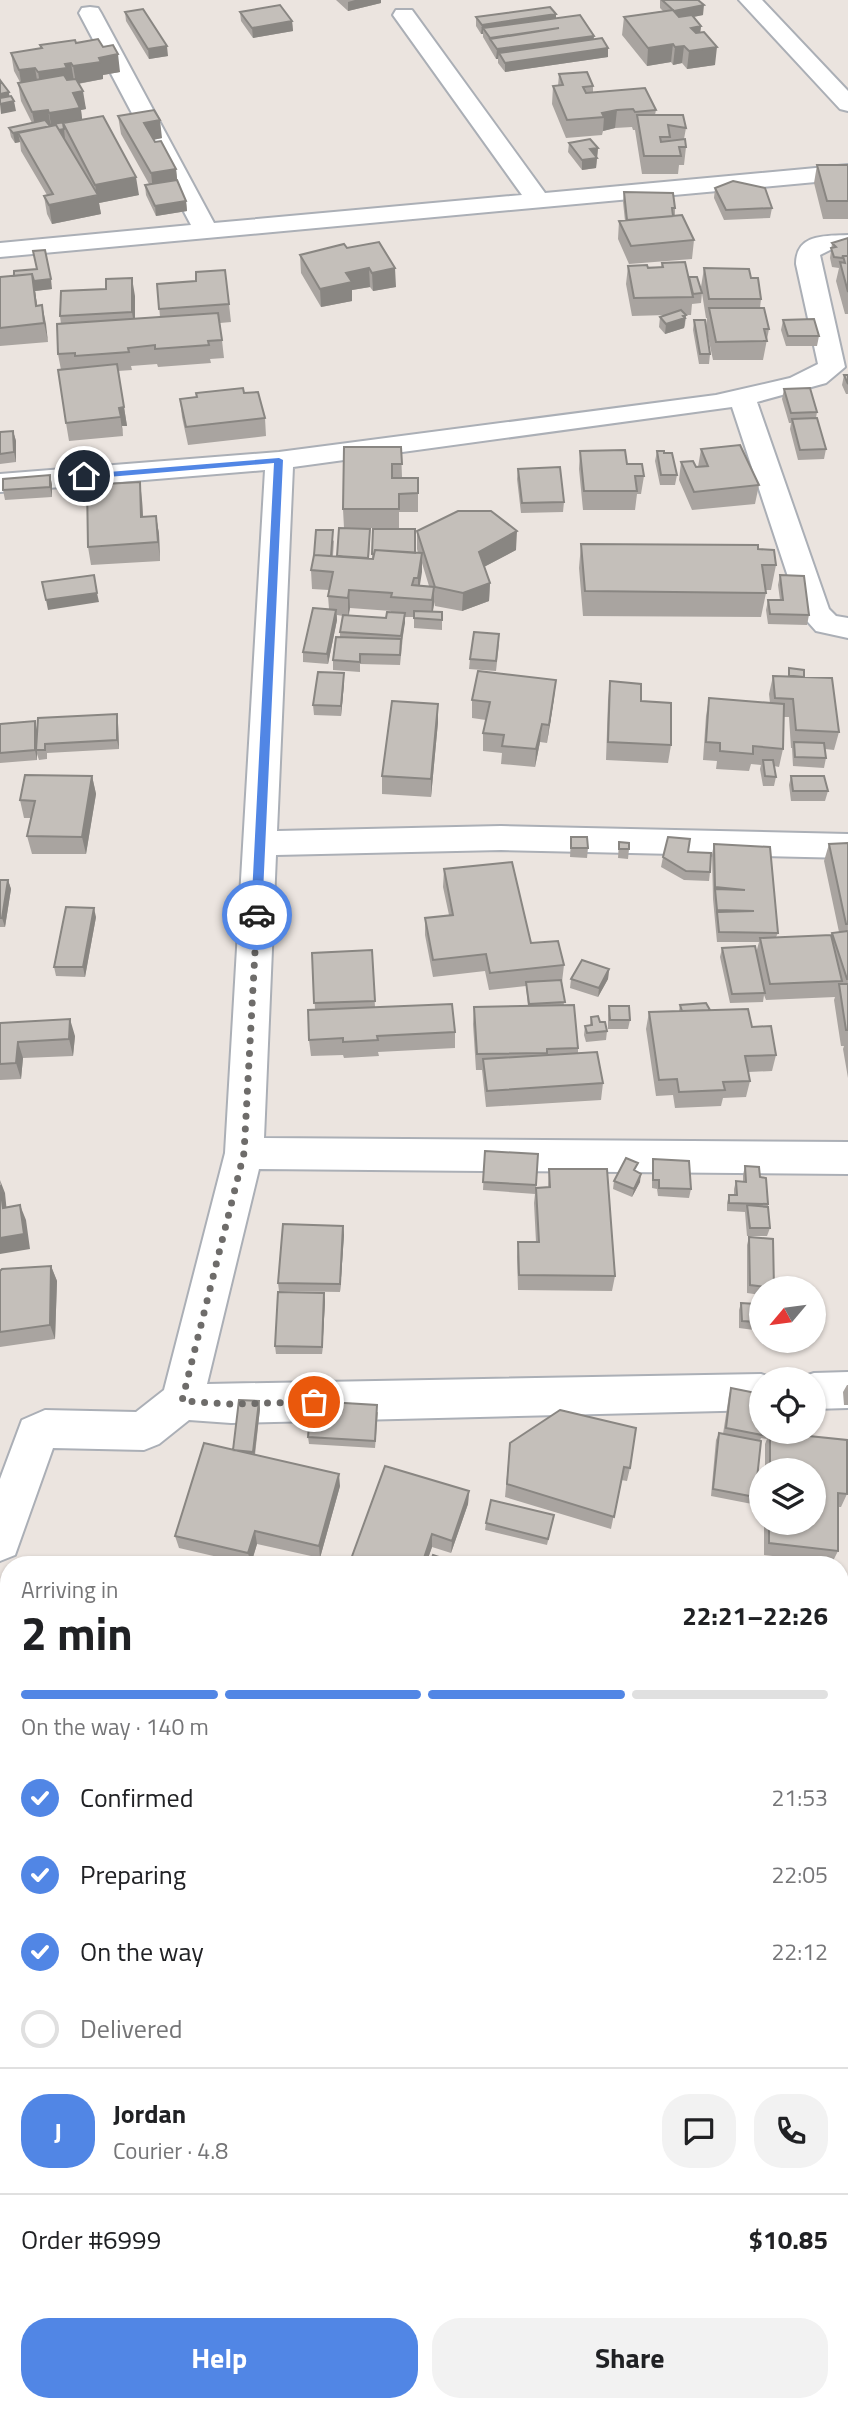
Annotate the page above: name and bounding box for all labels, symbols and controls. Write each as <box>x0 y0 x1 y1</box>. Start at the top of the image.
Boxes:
pin <box>54 446 114 506</box>
icon: home <box>65 457 103 495</box>
courier <box>222 880 292 950</box>
icon: car <box>238 896 276 934</box>
north arrow <box>749 1276 826 1353</box>
map controls <box>749 1276 826 1535</box>
button: locate <box>749 1367 826 1444</box>
pin <box>284 1372 344 1432</box>
icon: bag <box>295 1383 333 1421</box>
button: layers <box>749 1458 826 1535</box>
text: Arriving in <box>21 1572 118 1607</box>
text: 22:21–22:26 <box>682 1596 828 1635</box>
text: 2 min <box>21 1598 133 1668</box>
text: On the way · 140 m <box>21 1709 209 1744</box>
text: Confirmed <box>80 1778 194 1817</box>
icon: check <box>21 1779 59 1817</box>
text: 21:53 <box>771 1780 828 1815</box>
text: Preparing <box>80 1855 186 1894</box>
icon: check <box>21 1856 59 1894</box>
text: 22:05 <box>771 1857 828 1892</box>
text: On the way <box>80 1932 204 1971</box>
icon: check <box>21 1933 59 1971</box>
text: 22:12 <box>771 1934 828 1969</box>
text: Delivered <box>80 2009 183 2048</box>
text: Jordan <box>113 2094 186 2133</box>
button: chat <box>662 2094 736 2168</box>
button: phone <box>754 2094 828 2168</box>
text: J <box>54 2112 62 2151</box>
text: Courier · 4.8 <box>113 2133 228 2168</box>
text: Order #6999 <box>21 2220 161 2259</box>
text: $10.85 <box>749 2220 828 2259</box>
button: Help <box>21 2318 418 2398</box>
button: Share <box>432 2318 828 2398</box>

